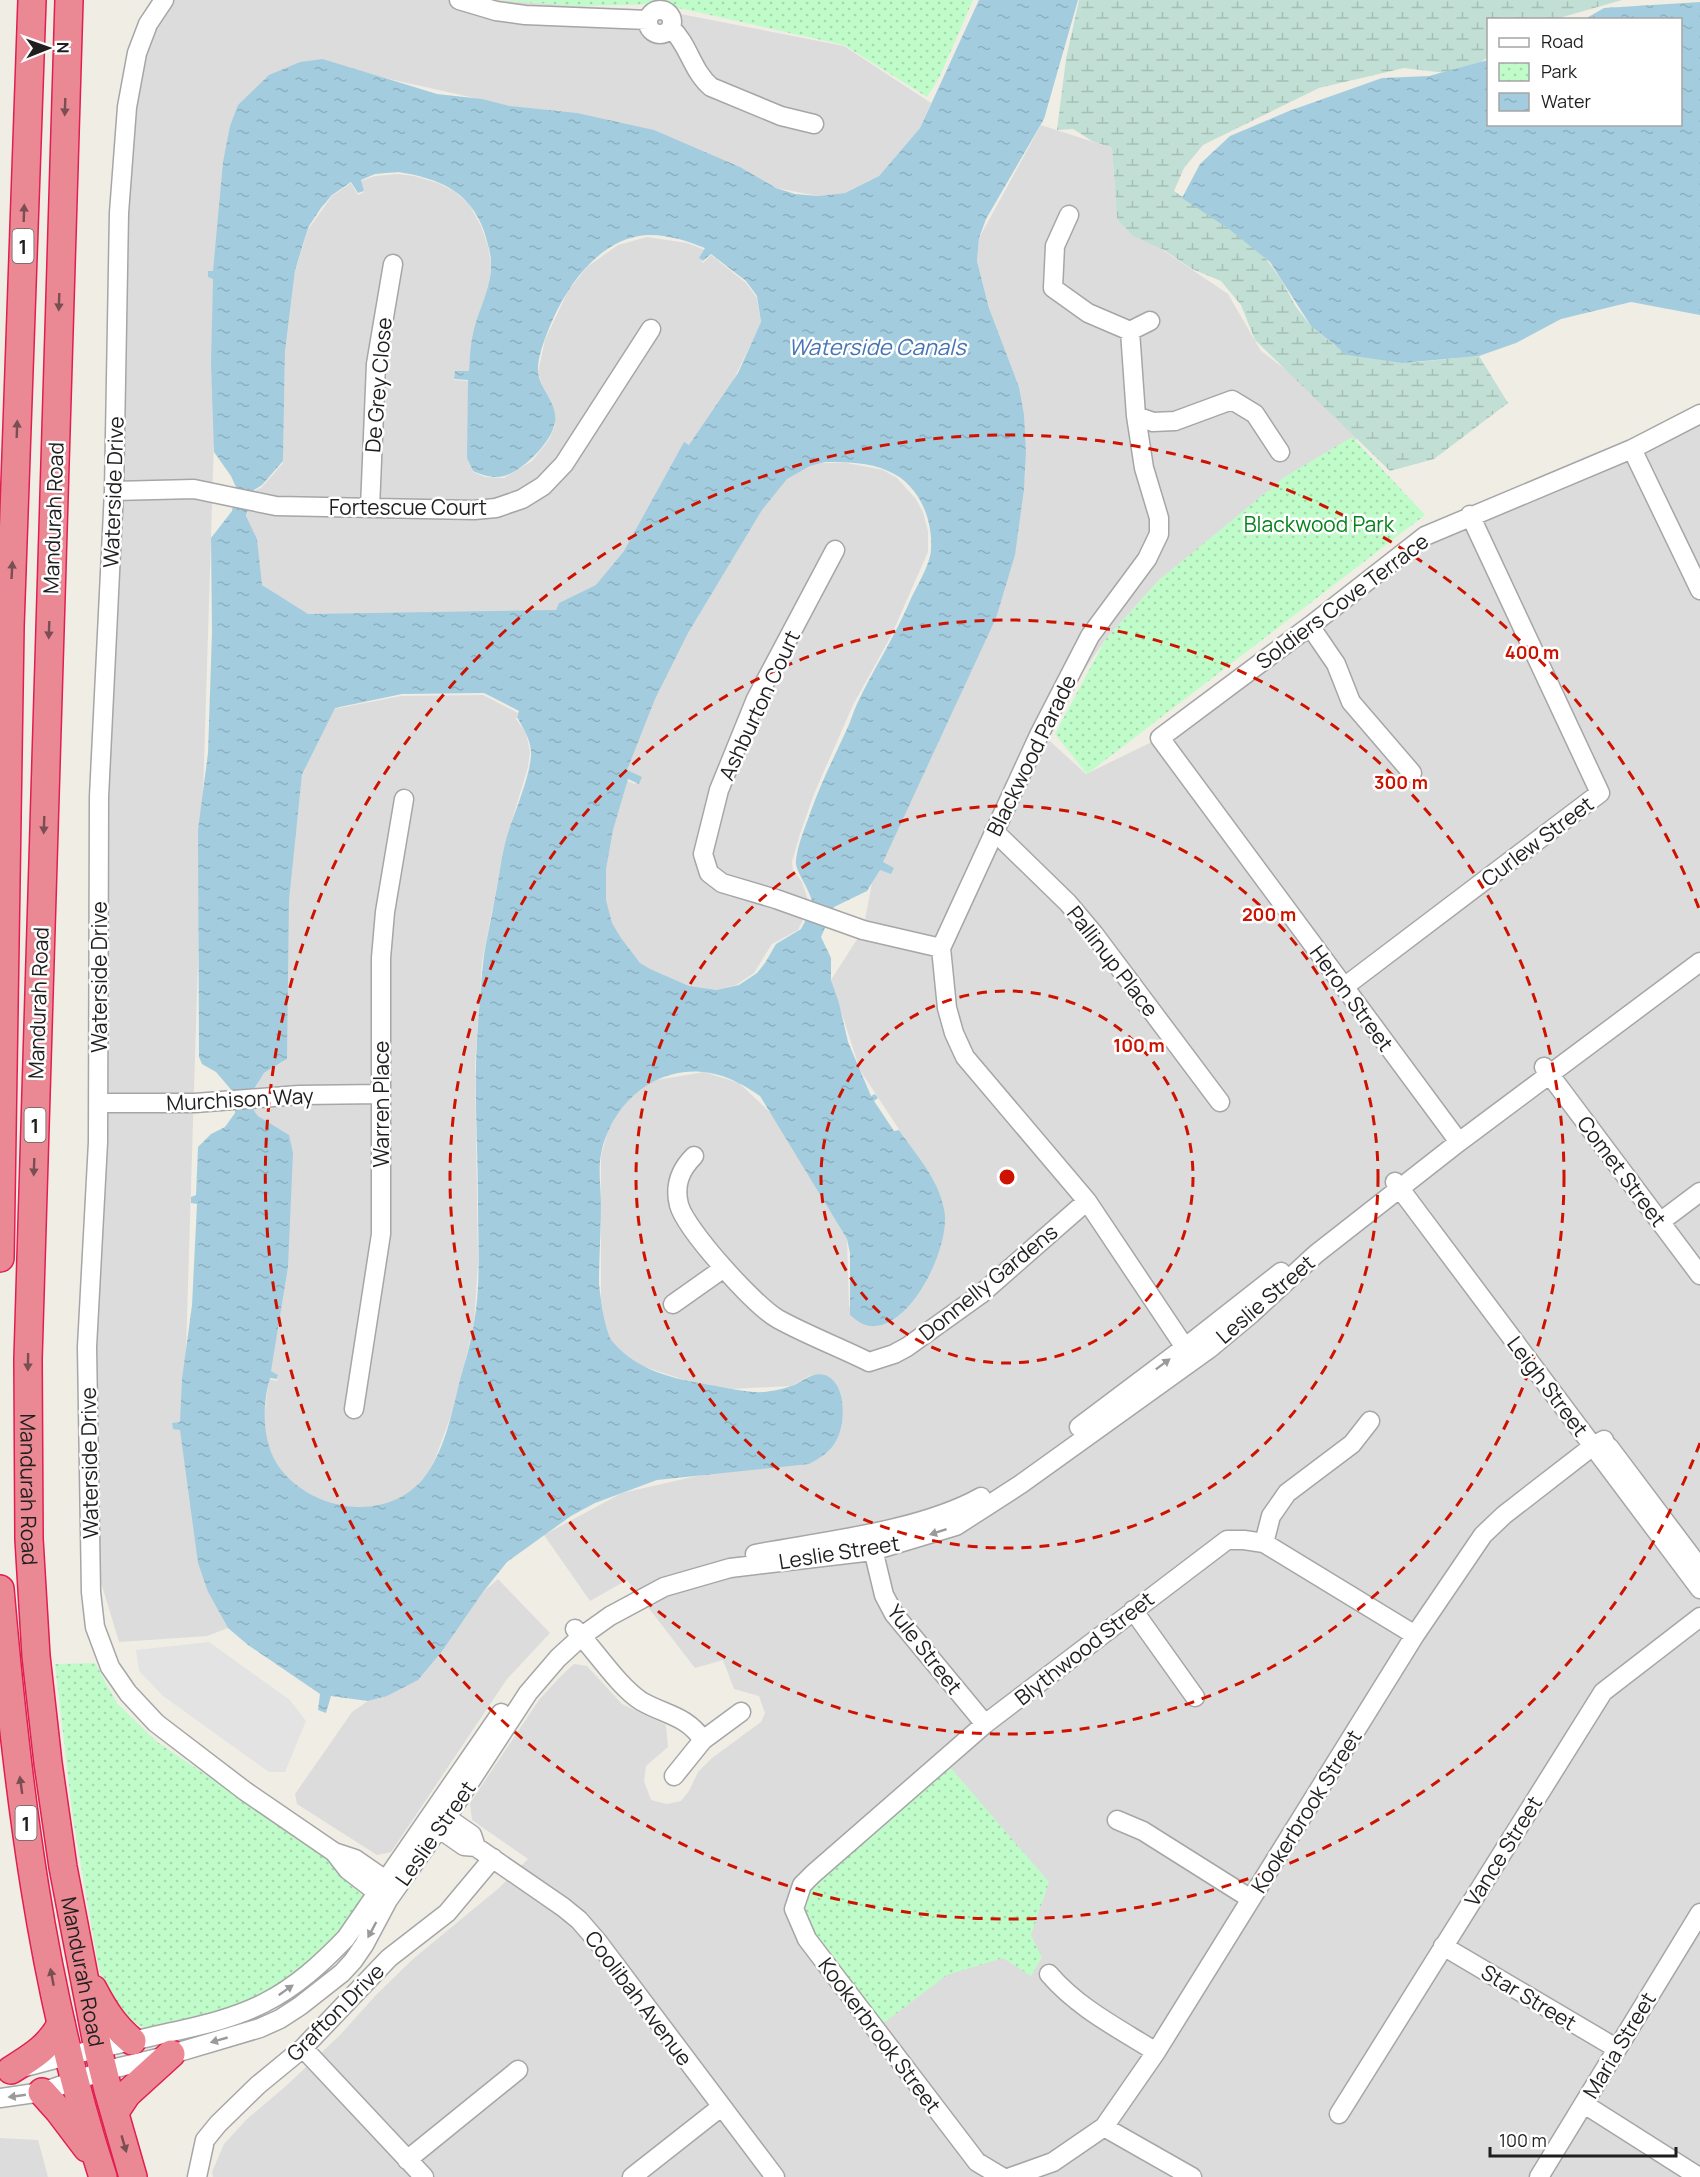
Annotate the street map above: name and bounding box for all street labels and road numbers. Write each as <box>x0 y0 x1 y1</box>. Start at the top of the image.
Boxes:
road number: 1 <box>12 229 34 263</box>
street label: De Grey Close <box>358 316 398 454</box>
street label: Waterside Drive <box>96 416 130 568</box>
street label: Mandurah Road <box>36 442 70 594</box>
street label: Fortescue Court <box>329 493 487 521</box>
street label: Soldiers Cove Terrace <box>1250 527 1434 675</box>
street label: Ashburton Court <box>712 626 806 784</box>
street label: Blackwood Parade <box>980 670 1082 840</box>
street label: Curlew Street <box>1475 790 1599 892</box>
street label: Pallinup Place <box>1061 900 1165 1022</box>
street label: Waterside Drive <box>85 901 113 1053</box>
street label: Mandurah Road <box>21 927 55 1079</box>
street label: Heron Street <box>1304 939 1400 1057</box>
street label: Warren Place <box>367 1041 395 1167</box>
street label: Murchison Way <box>166 1081 314 1117</box>
road number: 1 <box>24 1108 46 1142</box>
street label: Comet Street <box>1571 1110 1673 1232</box>
street label: Donnelly Gardens <box>913 1217 1063 1347</box>
street label: Leslie Street <box>1210 1248 1320 1350</box>
street label: Leigh Street <box>1501 1330 1595 1442</box>
street label: Waterside Drive <box>74 1387 104 1539</box>
street label: Mandurah Road <box>14 1413 45 1566</box>
street label: Leslie Street <box>777 1529 901 1575</box>
street label: Blythwood Street <box>1009 1585 1159 1711</box>
street label: Yule Street <box>881 1598 969 1700</box>
street label: Kookerbrook Street <box>1244 1724 1368 1898</box>
street label: Leslie Street <box>389 1775 481 1891</box>
street label: Vance Street <box>1458 1790 1548 1912</box>
road number: 1 <box>15 1806 36 1840</box>
street label: Mandurah Road <box>55 1894 111 2049</box>
street label: Coolibah Avenue <box>579 1925 699 2071</box>
street label: Kookerbrook Street <box>812 1952 948 2118</box>
street label: Grafton Drive <box>280 1957 390 2067</box>
street label: Star Street <box>1476 1958 1582 2036</box>
street label: Maria Street <box>1576 1987 1662 2103</box>

